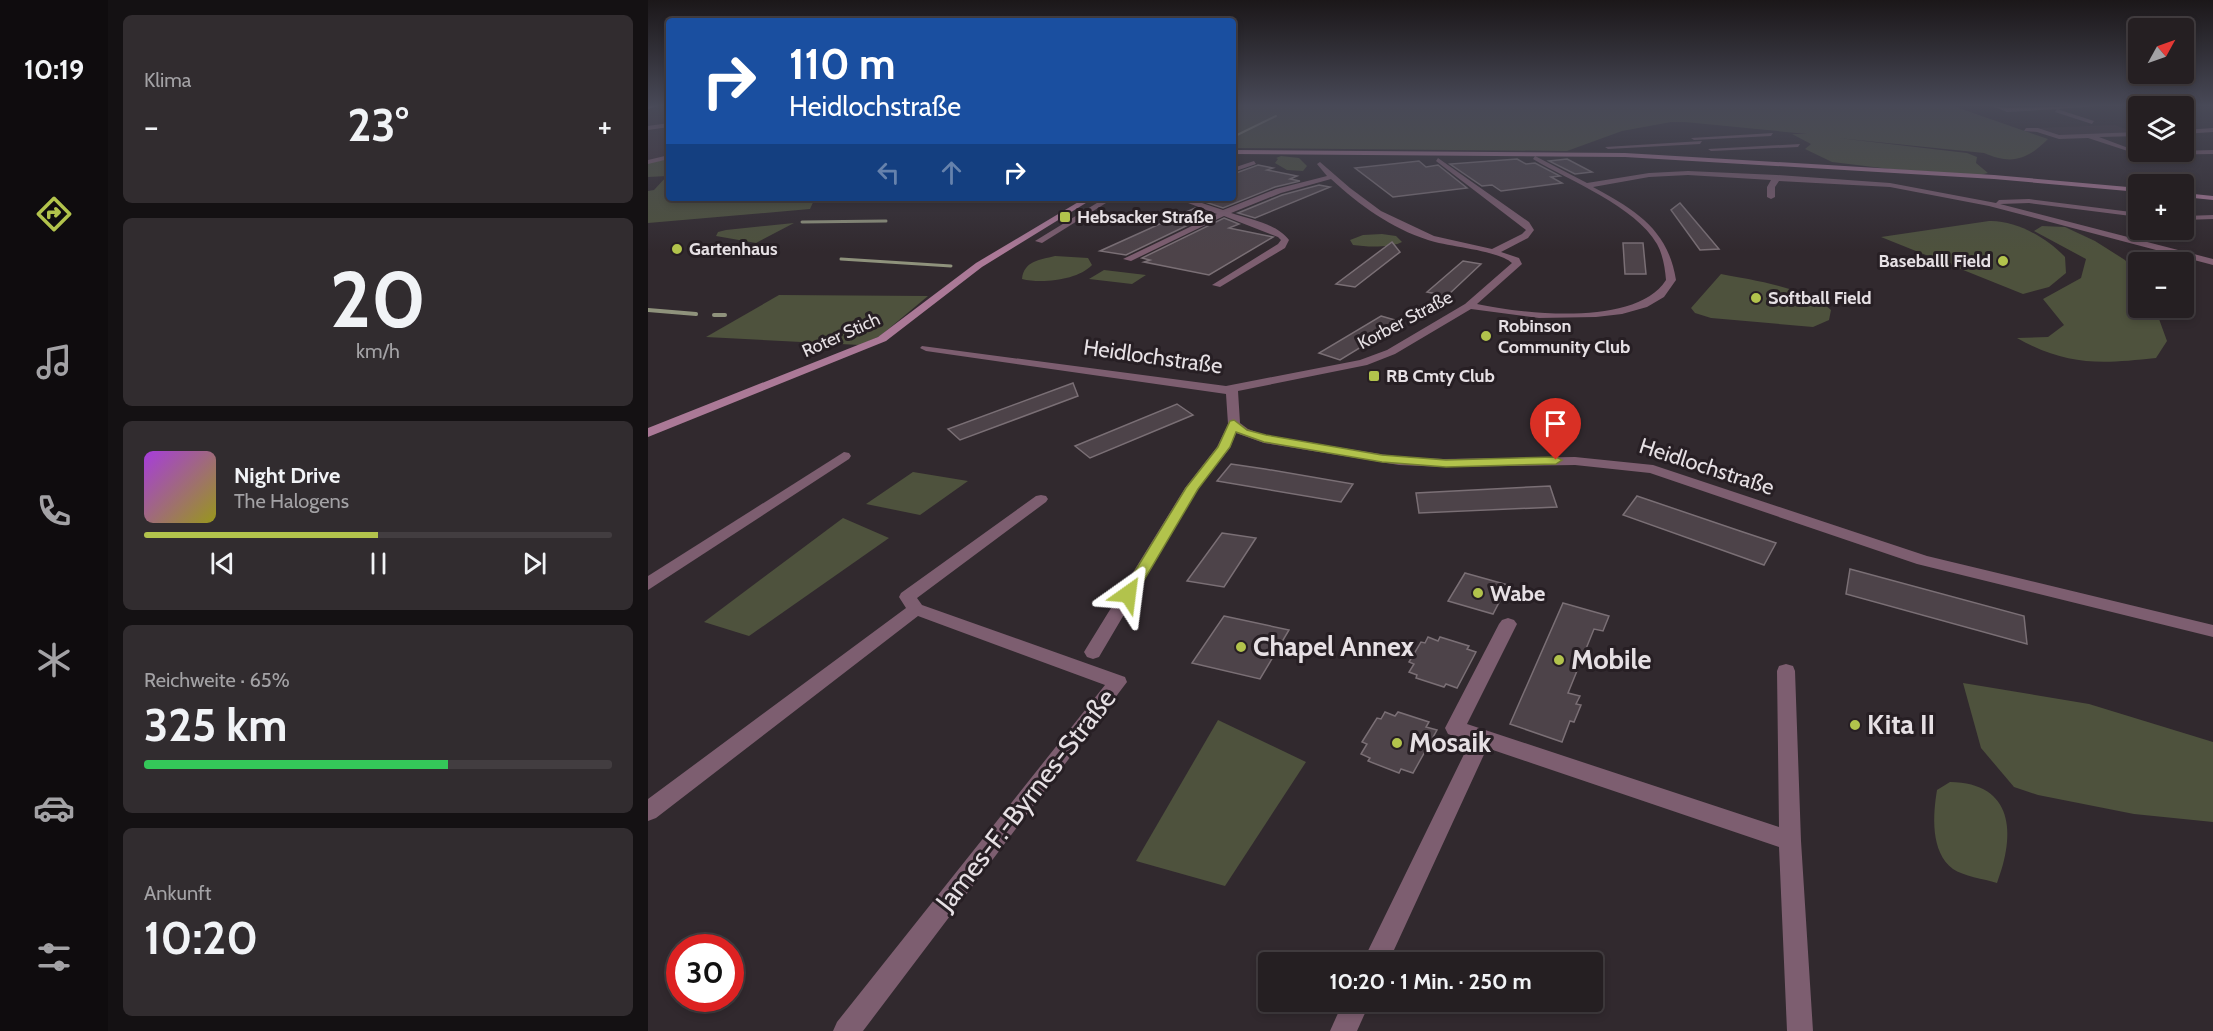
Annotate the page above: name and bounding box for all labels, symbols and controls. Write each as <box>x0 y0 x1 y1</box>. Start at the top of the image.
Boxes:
north arrow <box>2128 18 2194 84</box>
map controls <box>2128 18 2194 318</box>
text: 110 m <box>789 38 896 90</box>
icon: right <box>690 42 768 120</box>
text: 10:19 <box>24 53 84 86</box>
text: Klima <box>144 68 191 92</box>
text: Heidlochstraße <box>789 90 961 123</box>
button: layers <box>2128 96 2194 162</box>
text: 23° <box>347 98 409 152</box>
text: − <box>144 106 159 146</box>
text: + <box>597 106 612 146</box>
icon: left <box>872 156 905 189</box>
icon: ahead <box>935 156 968 189</box>
icon: right <box>998 156 1031 189</box>
button: + <box>2128 174 2194 240</box>
icon: directions <box>33 193 75 235</box>
place label: Hebsacker Straße <box>1077 206 1214 228</box>
marker: Hebsacker Straße <box>1058 210 1072 224</box>
place label: Gartenhaus <box>689 238 778 260</box>
marker: Gartenhaus <box>670 242 684 256</box>
place label: Baseballl Field <box>1879 250 1991 272</box>
text: 20 <box>330 252 426 347</box>
button: − <box>2128 252 2194 318</box>
marker: Baseballl Field <box>1996 254 2010 268</box>
street label: Korber Straße <box>1354 286 1456 354</box>
place label: Softball Field <box>1768 287 1872 309</box>
marker: Softball Field <box>1749 291 1763 305</box>
street label: Roter Stich <box>798 308 884 362</box>
place label: Robinson Community Club <box>1498 315 1630 358</box>
marker: Robinson Community Club <box>1479 329 1493 343</box>
street label: Heidlochstraße <box>1082 333 1224 380</box>
text: km/h <box>356 339 400 363</box>
icon: music <box>33 341 75 383</box>
place label: RB Cmty Club <box>1386 365 1495 387</box>
marker: RB Cmty Club <box>1367 369 1381 383</box>
pin <box>1530 398 1581 460</box>
icon: arrive <box>1539 407 1572 440</box>
street label: Heidlochstraße <box>1636 432 1778 501</box>
text: Night Drive <box>234 462 340 489</box>
text: The Halogens <box>234 489 349 513</box>
icon: phone <box>33 490 75 532</box>
icon: previous <box>206 547 239 580</box>
icon: pause <box>362 547 395 580</box>
icon: next <box>518 547 551 580</box>
position arrow <box>1096 562 1160 626</box>
place label: Wabe <box>1490 580 1545 607</box>
marker: Wabe <box>1471 586 1485 600</box>
place label: Chapel Annex <box>1253 630 1414 663</box>
icon: climate <box>33 639 75 681</box>
marker: Chapel Annex <box>1234 640 1248 654</box>
place label: Mobile <box>1571 643 1651 676</box>
marker: Mobile <box>1552 653 1566 667</box>
text: Reichweite · 65% <box>144 668 290 692</box>
street label: James-F.-Byrnes-Straße <box>928 682 1123 918</box>
text: 325 km <box>144 698 287 752</box>
place label: Kita II <box>1867 708 1935 741</box>
marker: Kita II <box>1848 718 1862 732</box>
place label: Mosaik <box>1409 726 1491 759</box>
marker: Mosaik <box>1390 736 1404 750</box>
icon: car <box>33 787 75 829</box>
text: Ankunft <box>144 881 211 905</box>
text: 10:20 <box>144 911 258 965</box>
speed limit sign: 30 <box>666 934 744 1012</box>
icon: filters <box>33 936 75 978</box>
text: 10:20 · 1 Min. · 250 m <box>1329 968 1532 995</box>

